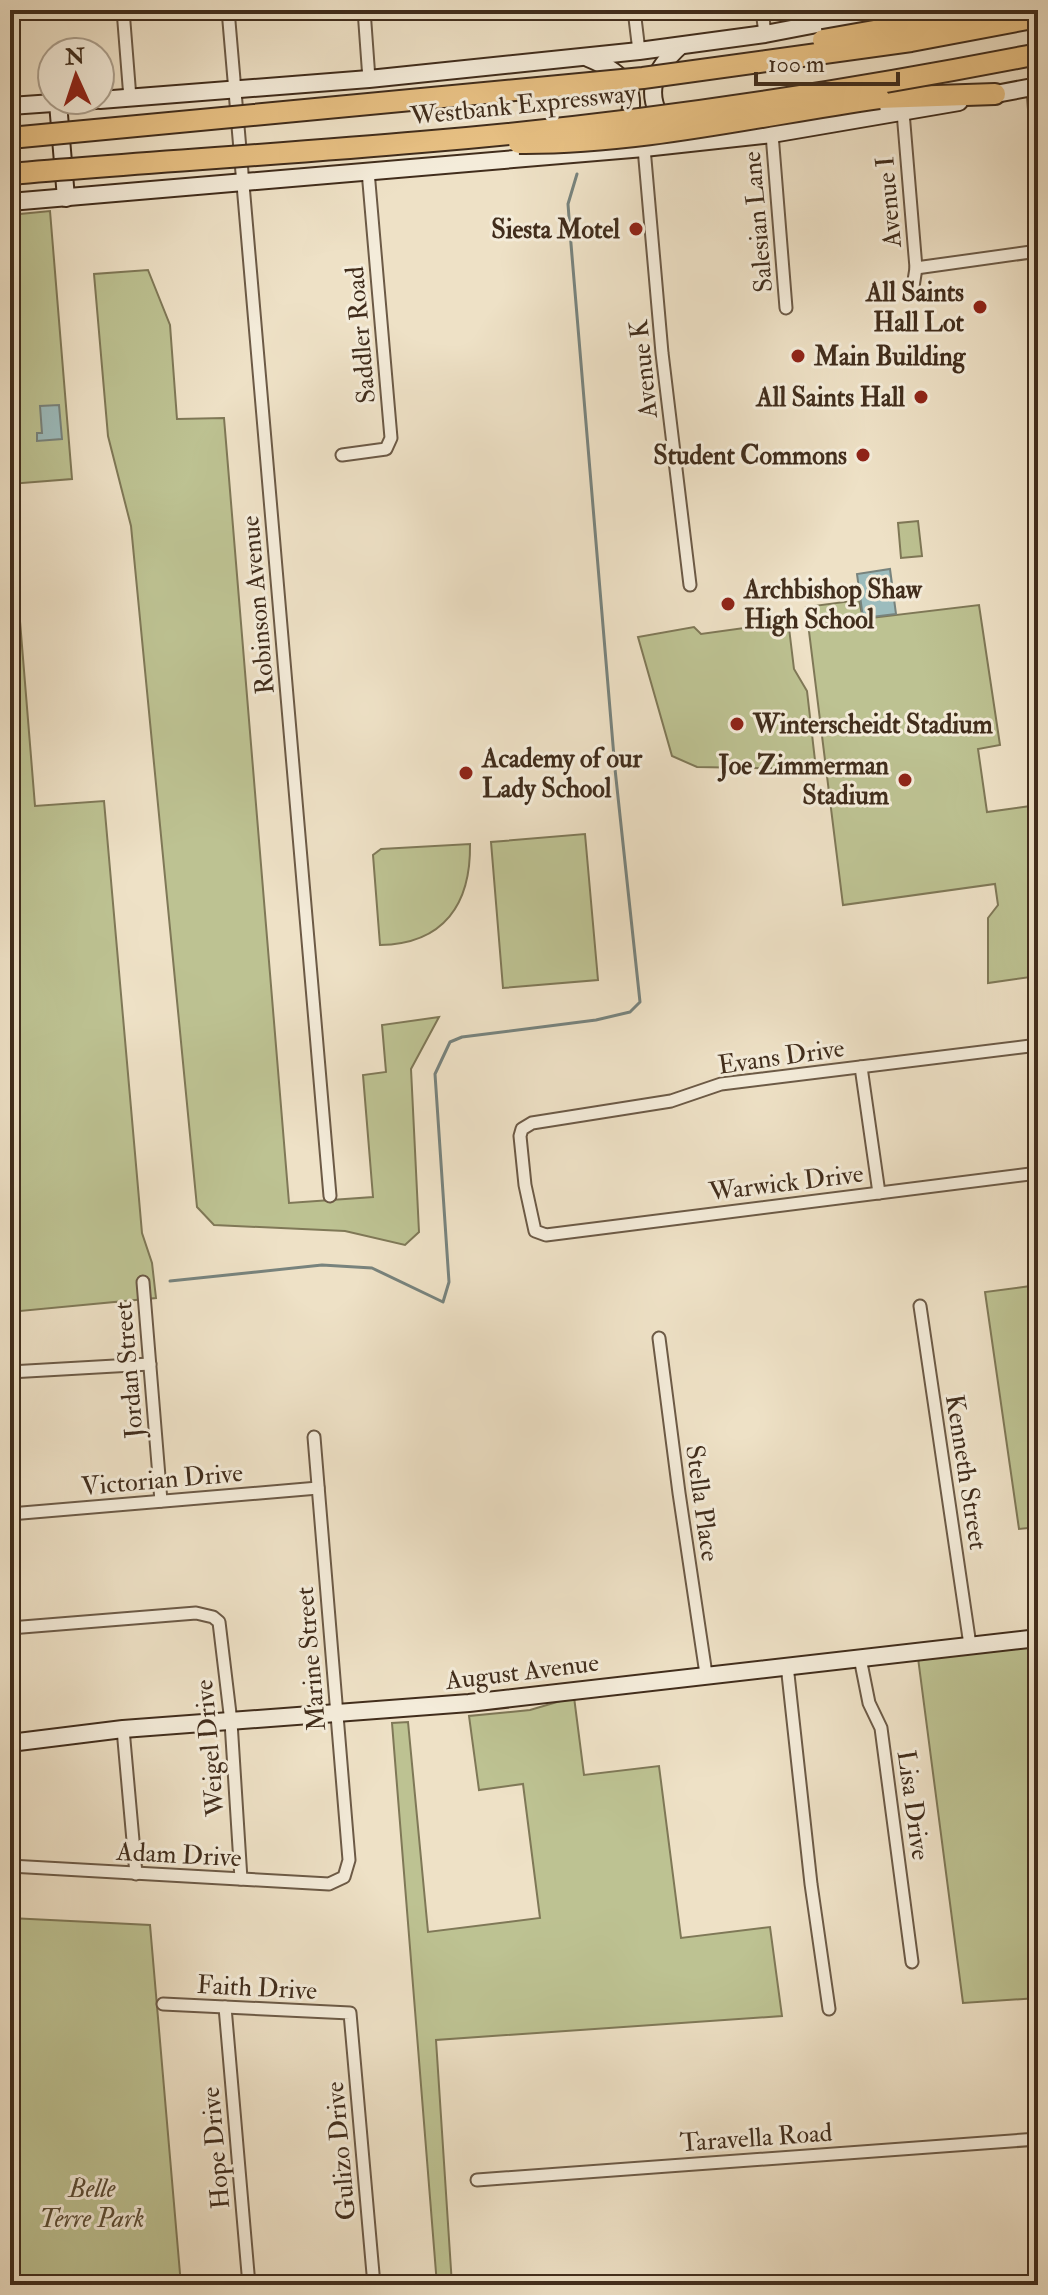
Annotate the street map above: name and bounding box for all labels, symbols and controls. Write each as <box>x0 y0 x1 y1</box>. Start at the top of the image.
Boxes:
north arrow <box>36 36 116 116</box>
scale bar <box>756 36 898 86</box>
text: N <box>63 43 86 72</box>
text: 100 m <box>768 49 825 80</box>
street label: Westbank Expressway <box>408 77 638 134</box>
street label: Salesian Lane <box>736 150 780 294</box>
street label: Avenue I <box>869 155 909 250</box>
place label: Siesta Motel <box>491 214 620 246</box>
marker: Siesta Motel <box>627 220 645 238</box>
street label: Saddler Road <box>339 265 383 405</box>
place label: All Saints Hall Lot <box>865 277 965 339</box>
marker: All Saints Hall Lot <box>971 298 989 316</box>
street label: Avenue K <box>623 317 665 421</box>
place label: Main Building <box>813 341 967 374</box>
marker: Main Building <box>789 347 807 365</box>
place label: All Saints Hall <box>755 382 905 414</box>
marker: All Saints Hall <box>912 388 930 406</box>
place label: Student Commons <box>653 440 847 472</box>
marker: Student Commons <box>854 446 872 464</box>
street label: Robinson Avenue <box>234 514 282 696</box>
place label: Archbishop Shaw High School <box>743 574 923 637</box>
marker: Archbishop Shaw High School <box>719 595 737 613</box>
place label: Winterscheidt Stadium <box>752 709 994 741</box>
marker: Winterscheidt Stadium <box>728 715 746 733</box>
place label: Academy of our Lady School <box>481 743 642 806</box>
place label: Joe Zimmerman Stadium <box>717 750 890 812</box>
marker: Academy of our Lady School <box>457 764 475 782</box>
marker: Joe Zimmerman Stadium <box>896 771 914 789</box>
street label: Evans Drive <box>716 1032 847 1082</box>
street label: Warwick Drive <box>706 1158 865 1208</box>
street label: Jordan Street <box>107 1300 151 1441</box>
street label: Kenneth Street <box>938 1392 994 1552</box>
street label: Stella Place <box>678 1443 726 1564</box>
street label: Victorian Drive <box>80 1457 244 1503</box>
street label: Marine Street <box>289 1585 333 1732</box>
street label: August Avenue <box>443 1647 601 1697</box>
street label: Weigel Drive <box>188 1678 232 1819</box>
street label: Lisa Drive <box>889 1748 937 1862</box>
street label: Adam Drive <box>115 1836 242 1874</box>
street label: Faith Drive <box>196 1969 318 2007</box>
street label: Gulizo Drive <box>319 2080 363 2222</box>
street label: Hope Drive <box>195 2085 238 2210</box>
street label: Taravella Road <box>679 2117 834 2159</box>
park label: Belle Terre Park <box>39 2173 145 2235</box>

